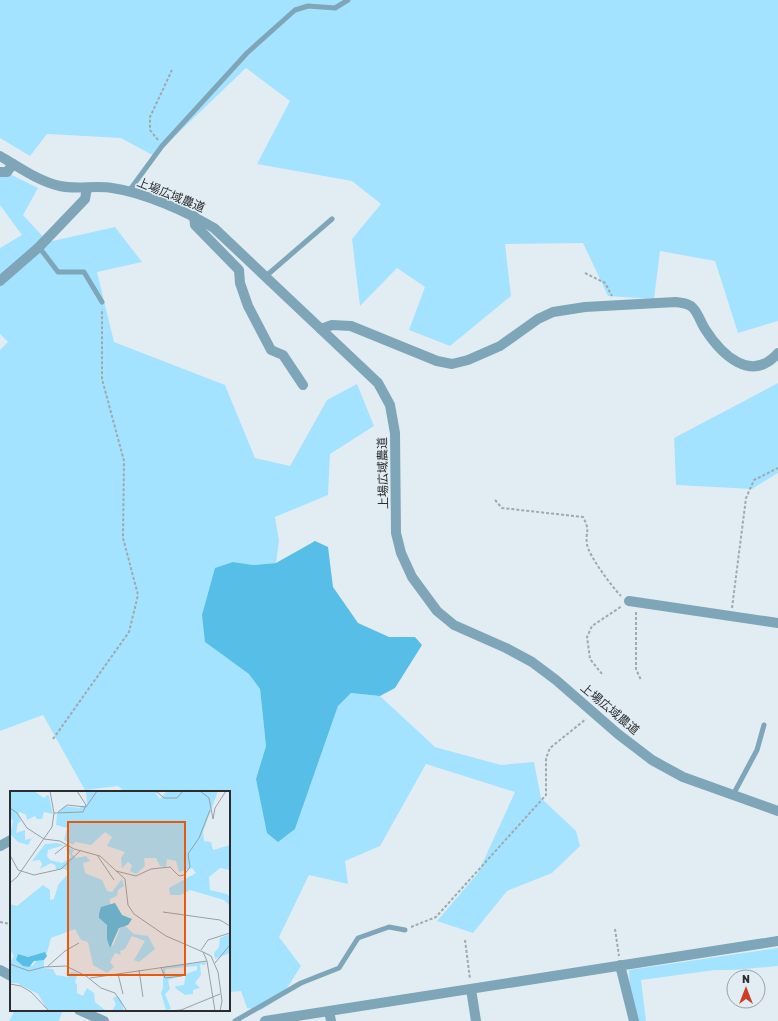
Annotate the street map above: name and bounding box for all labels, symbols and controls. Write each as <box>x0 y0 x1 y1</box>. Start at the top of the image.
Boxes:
street label: 上場広域農道 <box>135 175 207 215</box>
street label: 上場広域農道 <box>375 437 391 509</box>
street label: 上場広域農道 <box>578 680 642 738</box>
inset map <box>10 791 230 1011</box>
north arrow <box>726 969 766 1009</box>
text: N <box>742 973 750 986</box>

